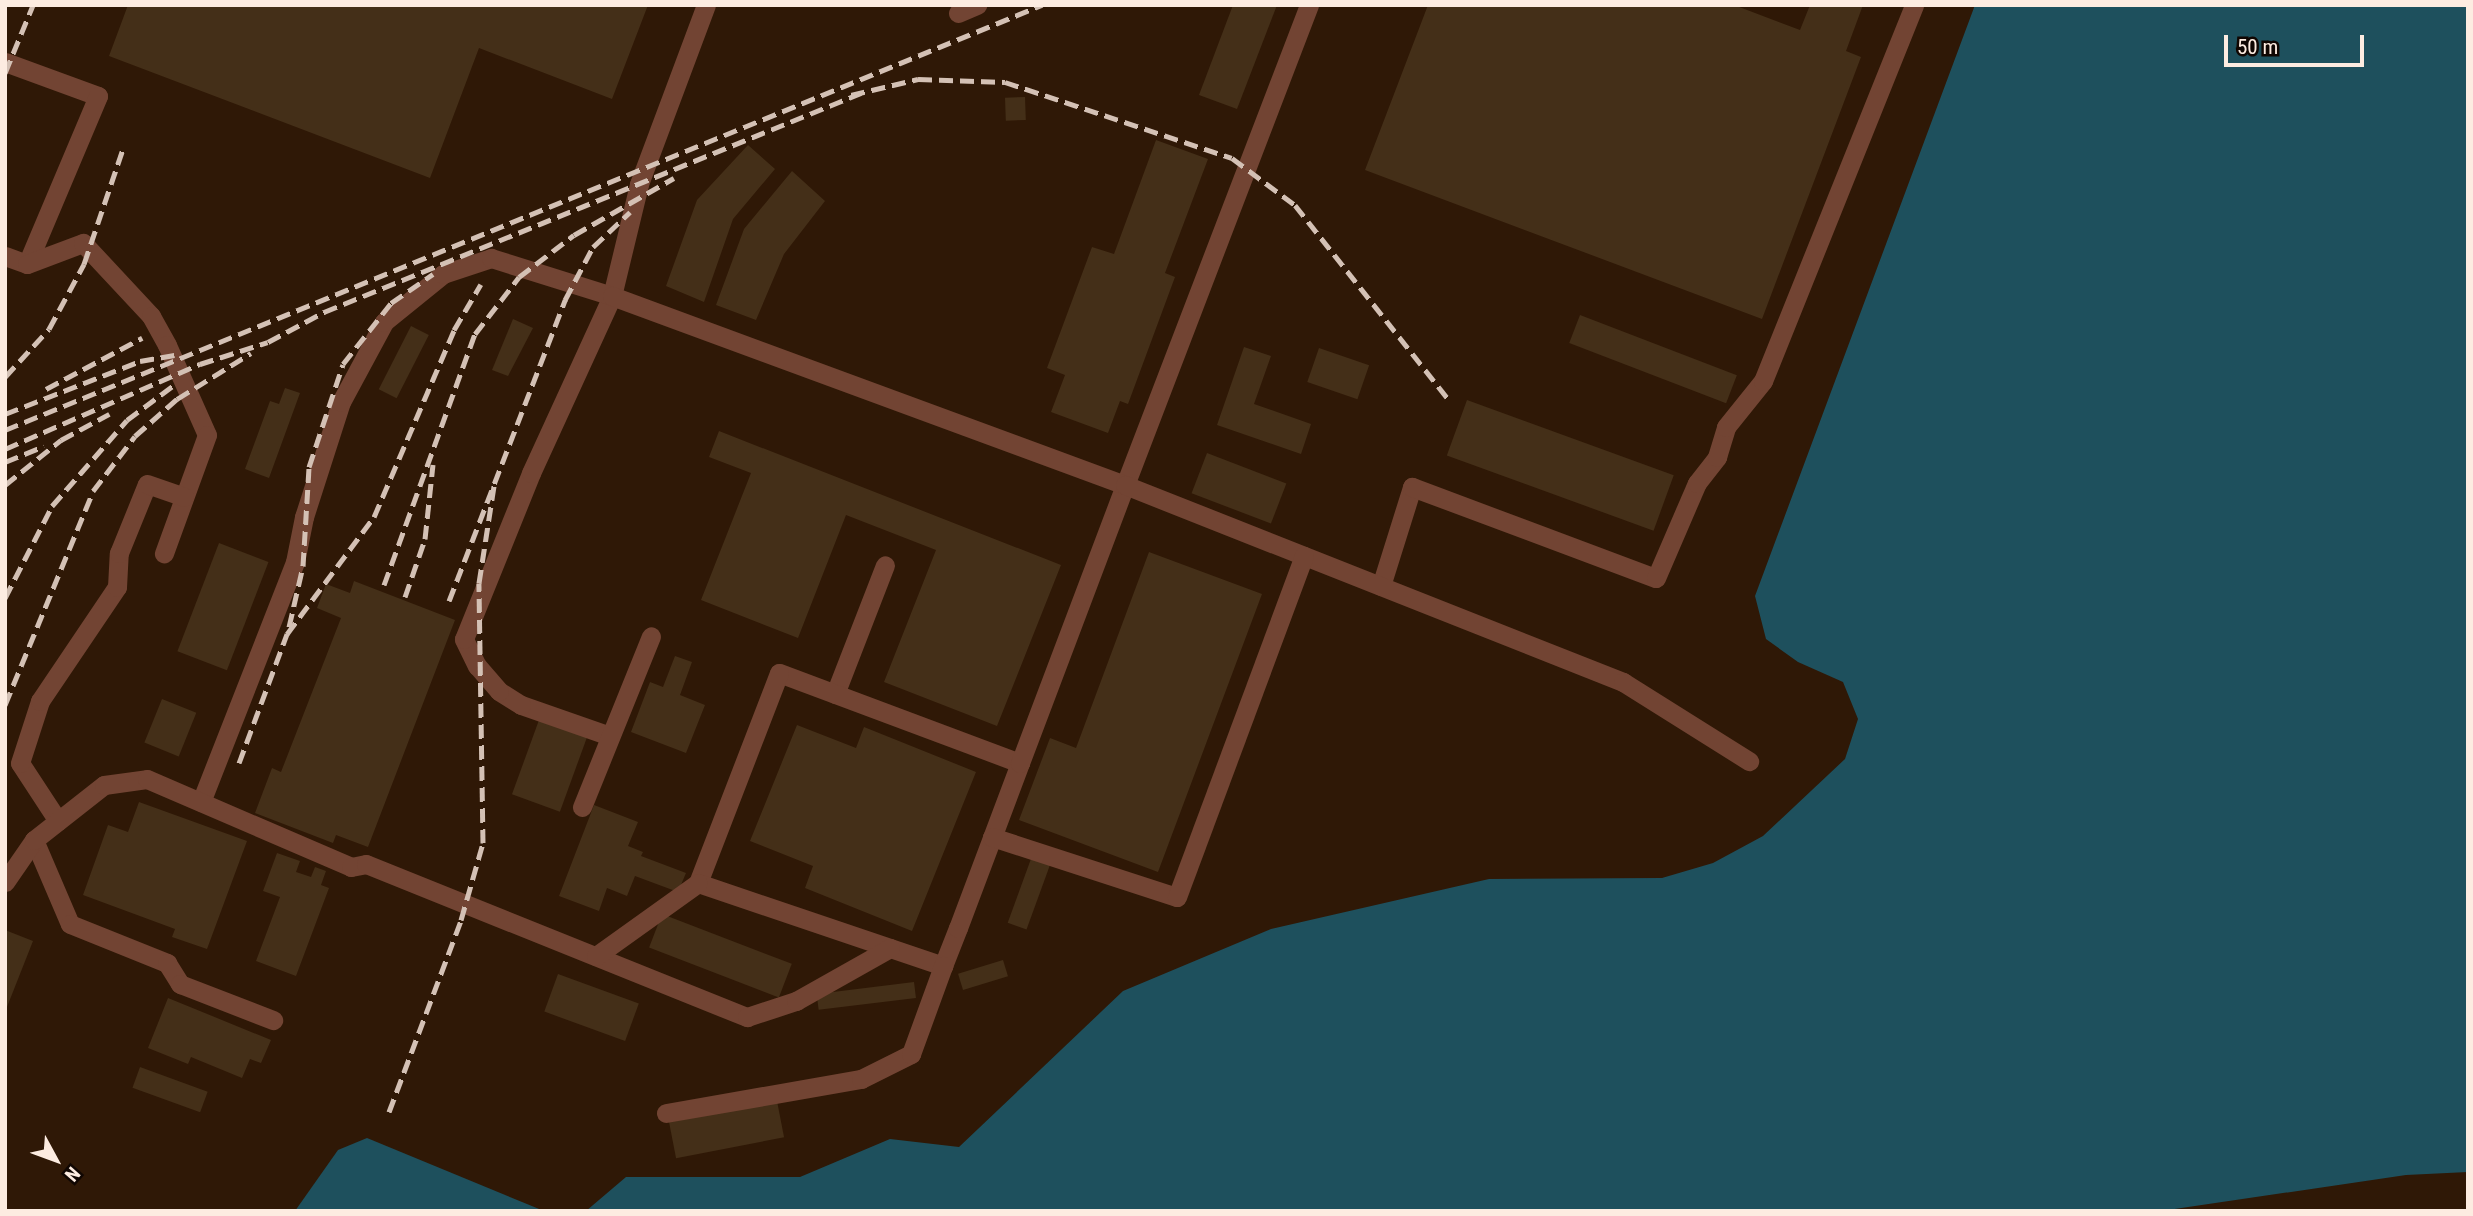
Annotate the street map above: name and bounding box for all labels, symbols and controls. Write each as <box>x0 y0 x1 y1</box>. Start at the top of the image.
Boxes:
scale bar <box>2228 21 2368 65</box>
text: 50 m <box>2237 35 2278 59</box>
north arrow <box>21 1125 91 1195</box>
text: N <box>60 1162 85 1186</box>

